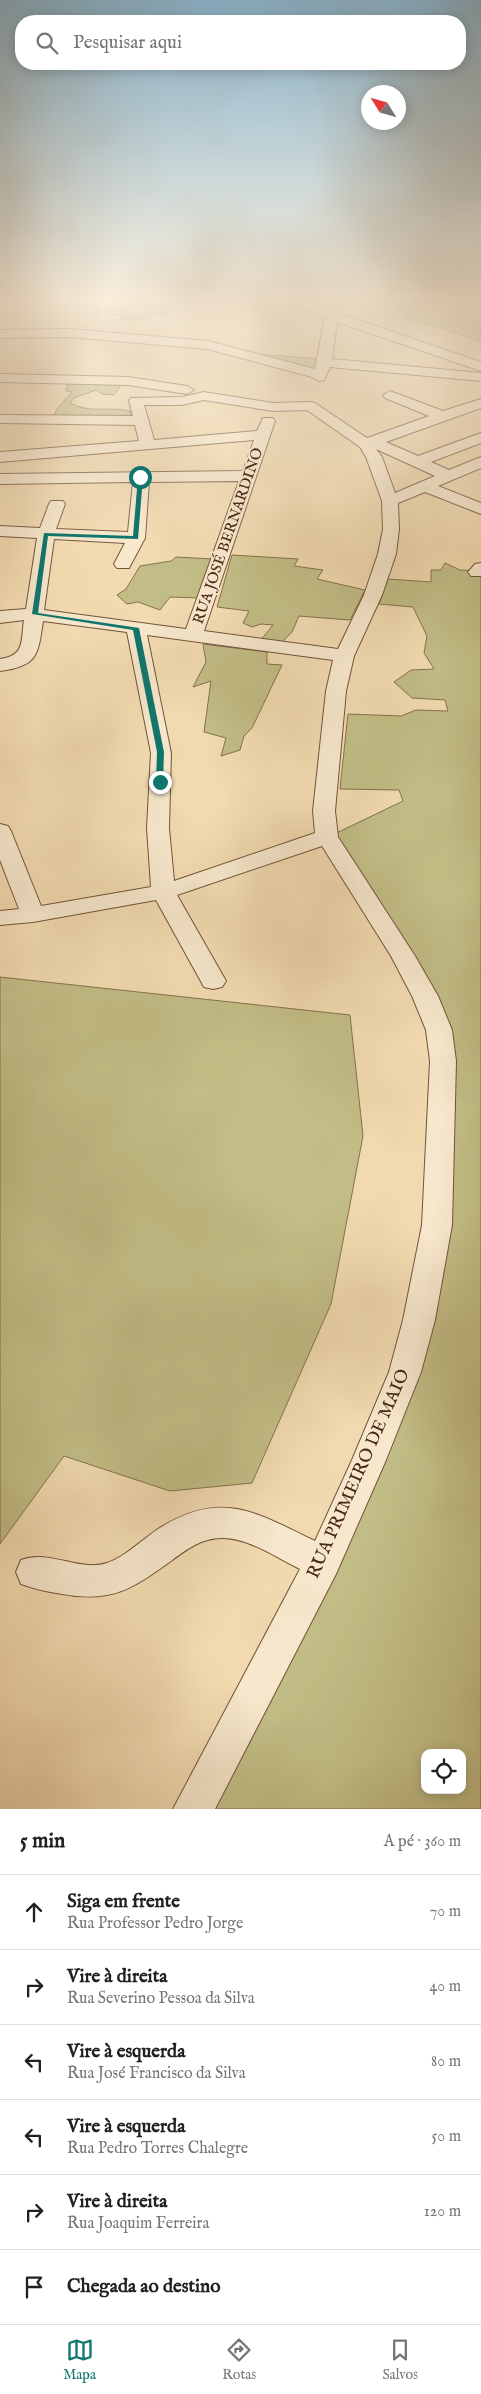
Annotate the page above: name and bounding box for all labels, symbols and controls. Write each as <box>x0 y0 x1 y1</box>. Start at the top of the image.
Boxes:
search box <box>15 15 466 70</box>
icon: search <box>33 29 61 57</box>
text: Pesquisar aqui <box>73 31 182 55</box>
north arrow <box>361 85 406 130</box>
street label: RUA JOSÉ BERNARDINO <box>189 445 267 627</box>
route start <box>129 466 152 489</box>
route end <box>149 771 172 794</box>
street label: RUA PRIMEIRO DE MAIO <box>302 1366 416 1582</box>
map controls <box>421 1749 466 1794</box>
button: locate <box>421 1749 466 1794</box>
text: 5 min <box>20 1828 65 1855</box>
text: A pé · 360 m <box>384 1832 461 1852</box>
text: Siga em frente <box>67 1890 180 1914</box>
icon: ahead <box>20 1898 48 1926</box>
text: 70 m <box>430 1902 461 1922</box>
text: Rua Professor Pedro Jorge <box>67 1914 243 1934</box>
text: Vire à direita <box>67 1965 167 1989</box>
icon: right <box>20 1973 48 2001</box>
text: 40 m <box>429 1977 461 1997</box>
text: Rua Severino Pessoa da Silva <box>67 1989 255 2009</box>
text: Vire à esquerda <box>67 2040 185 2064</box>
icon: left <box>20 2048 48 2076</box>
text: 80 m <box>431 2052 461 2072</box>
text: Rua José Francisco da Silva <box>67 2064 246 2084</box>
text: Vire à esquerda <box>67 2115 185 2139</box>
icon: left <box>20 2123 48 2151</box>
text: 50 m <box>432 2127 461 2147</box>
text: Rua Pedro Torres Chalegre <box>67 2139 248 2159</box>
text: Vire à direita <box>67 2190 167 2214</box>
icon: right <box>20 2198 48 2226</box>
text: 120 m <box>424 2202 461 2222</box>
text: Rua Joaquim Ferreira <box>67 2214 209 2234</box>
icon: arrive <box>20 2273 48 2301</box>
text: Chegada ao destino <box>67 2275 220 2299</box>
tab: Mapa <box>63 2336 96 2384</box>
tab: Rotas <box>222 2336 256 2384</box>
tab: Salvos <box>382 2336 418 2384</box>

